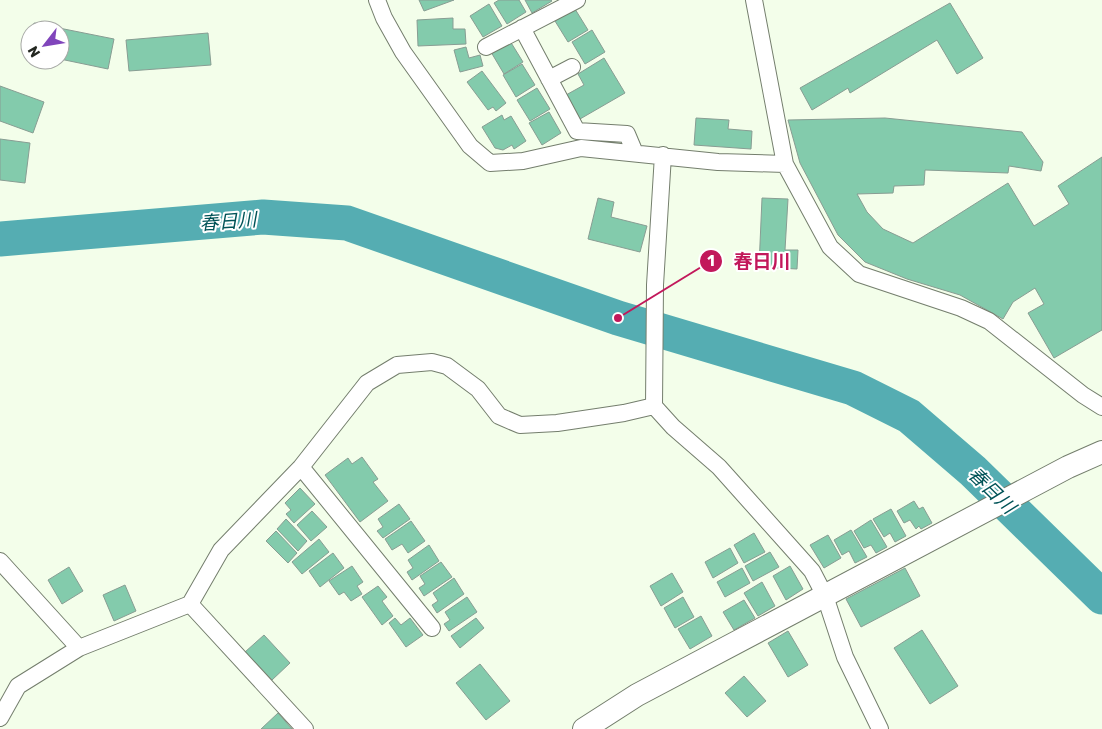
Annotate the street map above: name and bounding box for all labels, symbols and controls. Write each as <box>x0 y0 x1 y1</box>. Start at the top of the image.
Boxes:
north arrow <box>20 20 70 70</box>
text: N <box>24 43 44 60</box>
water label: 春日川 <box>199 208 259 235</box>
callout: 春日川 <box>699 244 801 278</box>
text: 春日川 <box>733 250 791 273</box>
text: 1 <box>707 252 715 270</box>
water label: 春日川 <box>963 462 1022 520</box>

